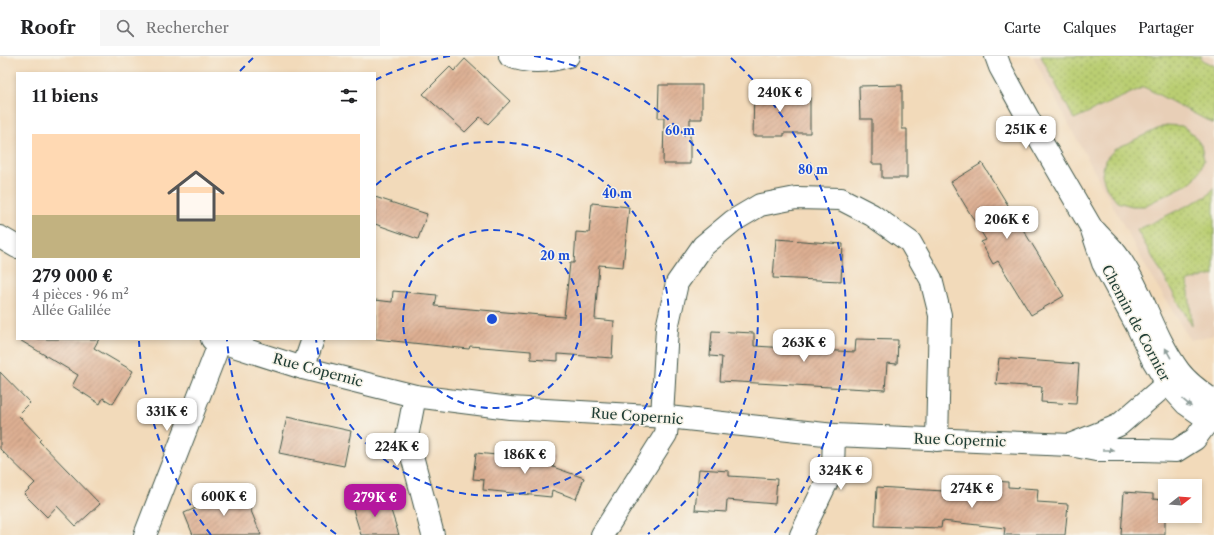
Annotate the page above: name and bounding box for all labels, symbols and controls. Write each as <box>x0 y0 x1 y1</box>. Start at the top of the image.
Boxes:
search box <box>100 10 380 46</box>
text: Roofr <box>20 16 76 39</box>
icon: search <box>114 17 136 39</box>
text: Rechercher <box>146 18 229 37</box>
text: Carte <box>1004 19 1041 37</box>
text: Calques <box>1063 19 1116 37</box>
text: Partager <box>1138 19 1194 37</box>
pin: 240K € <box>747 79 813 113</box>
text: 240K € <box>757 84 803 100</box>
icon: filters <box>338 85 360 107</box>
text: 11 biens <box>32 86 98 106</box>
pin: 251K € <box>993 116 1059 150</box>
text: 251K € <box>1005 121 1047 137</box>
text: 60 m <box>665 123 695 138</box>
icon: home <box>160 160 232 232</box>
text: 80 m <box>798 162 828 177</box>
text: 40 m <box>602 186 632 201</box>
pin: 206K € <box>974 206 1040 240</box>
text: 206K € <box>984 211 1030 227</box>
text: 20 m <box>540 248 570 263</box>
street label: Chemin de Cornier <box>1098 262 1174 384</box>
text: 279 000 € <box>32 266 113 286</box>
text: 4 pièces · 96 m² <box>32 286 129 302</box>
text: Allée Galilée <box>32 302 111 318</box>
centre of rings <box>485 312 499 326</box>
pin: 263K € <box>771 329 837 363</box>
text: 263K € <box>782 334 826 350</box>
one-way arrow <box>1165 347 1172 359</box>
street label: Rue Copernic <box>271 349 365 391</box>
pin: 331K € <box>134 398 200 432</box>
one-way arrow <box>1182 399 1192 408</box>
text: 331K € <box>146 403 188 419</box>
street label: Rue Copernic <box>590 404 684 428</box>
street label: Rue Copernic <box>913 429 1007 451</box>
pin: 224K € <box>364 433 430 467</box>
text: 224K € <box>375 438 419 454</box>
pin: 186K € <box>492 441 558 475</box>
text: 186K € <box>503 446 547 462</box>
one-way arrow <box>1102 447 1115 453</box>
pin: 324K € <box>808 457 874 491</box>
text: 324K € <box>819 462 863 478</box>
pin: 274K € <box>939 475 1005 509</box>
north arrow <box>1158 479 1202 523</box>
map controls <box>1158 479 1202 523</box>
text: 274K € <box>950 480 994 496</box>
pin: 600K € <box>191 483 257 517</box>
pin: 279K € <box>342 484 408 518</box>
text: 600K € <box>201 488 247 504</box>
text: 279K € <box>353 489 397 505</box>

